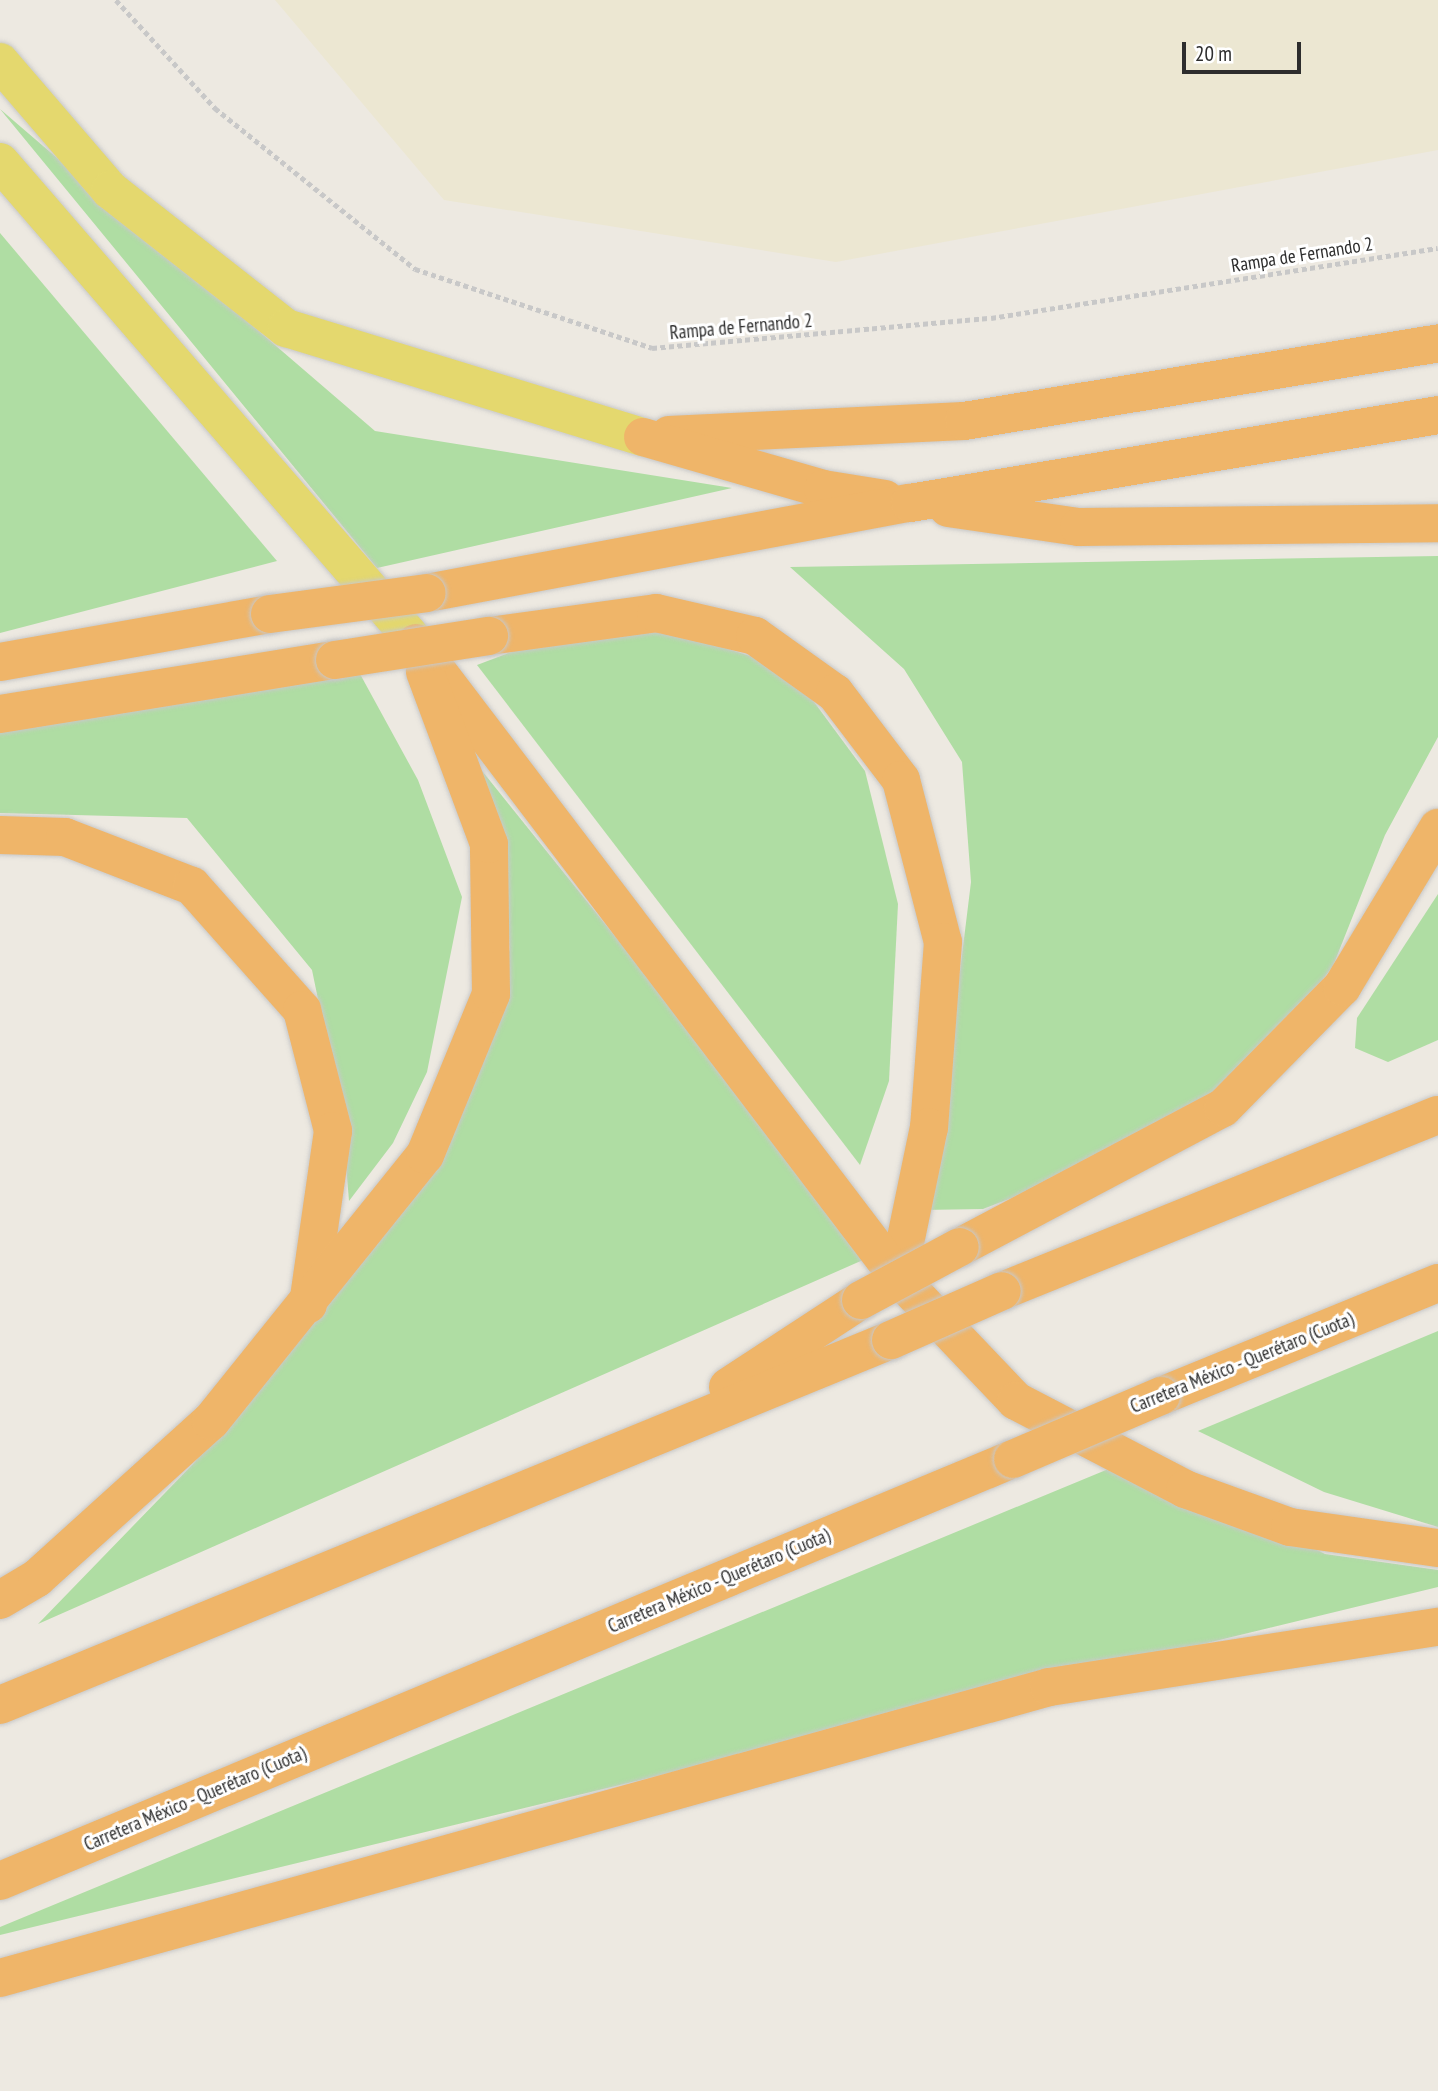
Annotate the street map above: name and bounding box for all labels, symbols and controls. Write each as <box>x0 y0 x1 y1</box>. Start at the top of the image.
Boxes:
scale bar <box>1186 28 1305 72</box>
text: 20 m <box>1195 40 1232 67</box>
street label: Rampa de Fernando 2 <box>1229 233 1375 277</box>
street label: Rampa de Fernando 2 <box>669 309 813 345</box>
street label: Carretera México - Querétaro (Cuota) <box>1126 1307 1358 1419</box>
street label: Carretera México - Querétaro (Cuota) <box>604 1524 834 1638</box>
street label: Carretera México - Querétaro (Cuota) <box>80 1742 310 1856</box>

